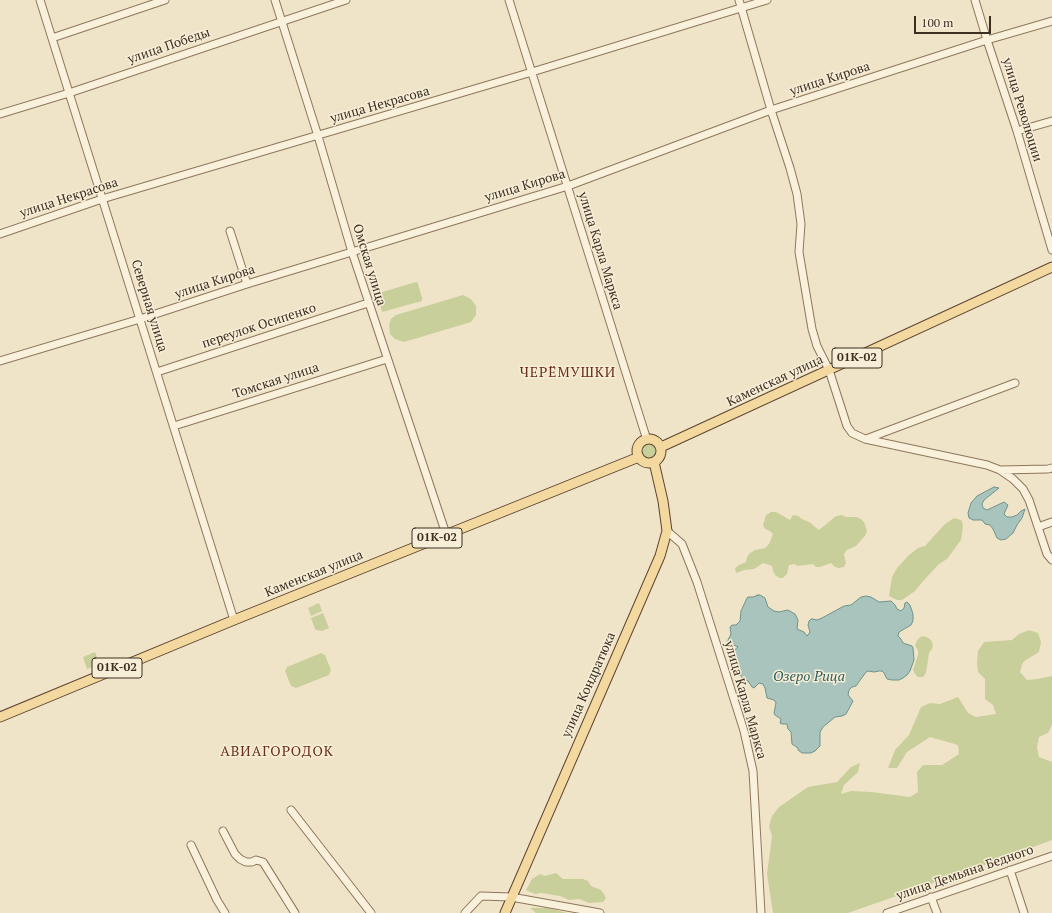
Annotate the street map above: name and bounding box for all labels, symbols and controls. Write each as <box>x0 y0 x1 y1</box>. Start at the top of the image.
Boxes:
scale bar <box>916 8 993 34</box>
text: 100 m <box>921 15 953 30</box>
street label: улица Победы <box>126 25 212 67</box>
street label: улица Революции <box>999 56 1045 164</box>
street label: улица Кирова <box>788 59 872 99</box>
street label: улица Некрасова <box>329 83 431 127</box>
street label: улица Кирова <box>483 166 567 206</box>
street label: улица Некрасова <box>18 175 120 221</box>
street label: улица Карла Маркса <box>575 190 625 312</box>
street label: Омская улица <box>349 222 389 308</box>
street label: Северная улица <box>128 258 170 354</box>
street label: улица Кирова <box>173 262 257 302</box>
street label: переулок Осипенко <box>200 300 318 352</box>
road number: 01К-02 <box>832 348 882 368</box>
street label: Каменская улица <box>724 352 826 410</box>
street label: Томская улица <box>231 360 321 402</box>
district label: ЧЕРЁМУШКИ <box>520 365 616 381</box>
road number: 01К-02 <box>412 528 462 548</box>
street label: Каменская улица <box>263 547 365 601</box>
street label: улица Кондратюка <box>559 630 619 740</box>
street label: улица Карла Маркса <box>721 639 769 761</box>
road number: 01К-02 <box>92 658 142 678</box>
water label: Озеро Рица <box>773 669 845 685</box>
district label: АВИАГОРОДОК <box>220 744 334 760</box>
street label: улица Демьяна Бедного <box>894 842 1036 904</box>

